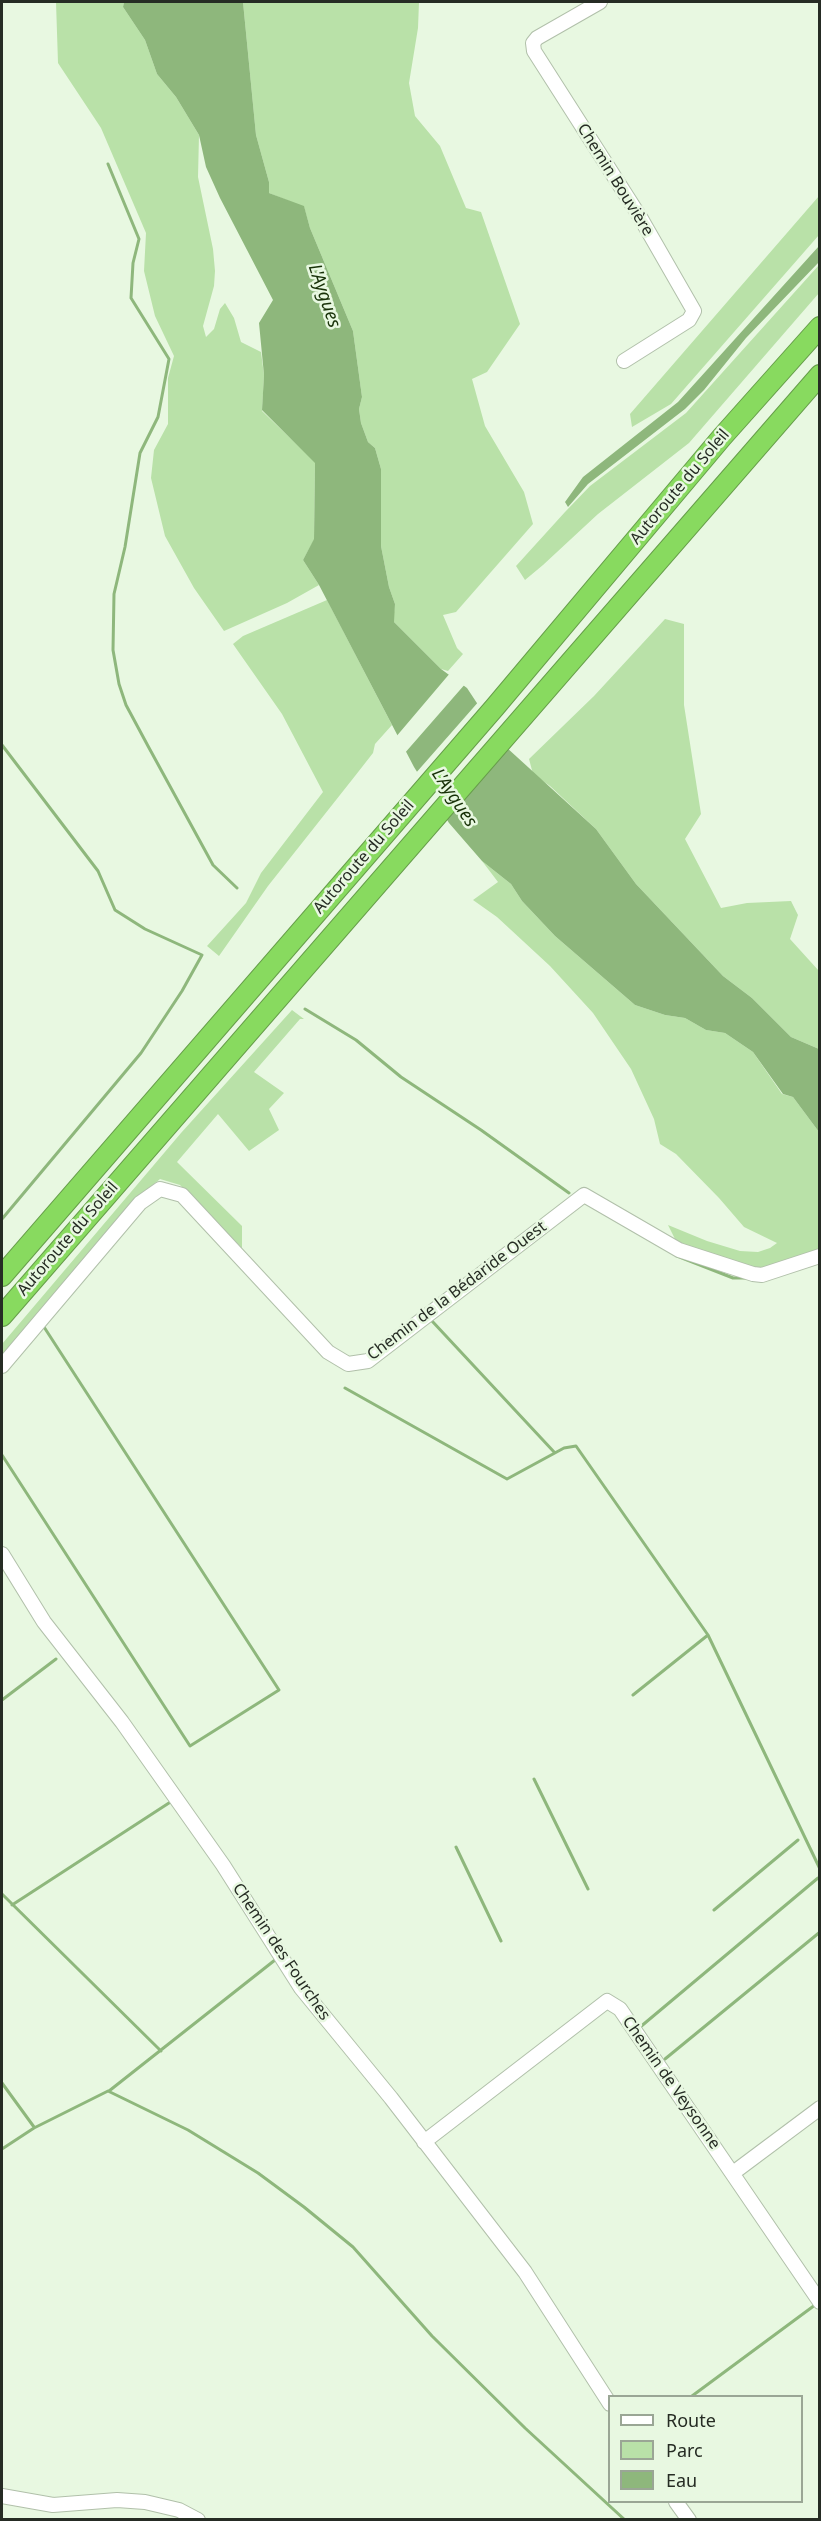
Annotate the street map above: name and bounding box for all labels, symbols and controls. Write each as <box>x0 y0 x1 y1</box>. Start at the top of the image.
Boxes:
street label: Chemin Bouvière <box>573 120 657 240</box>
water label: L'Aygues <box>303 261 345 331</box>
street label: Autoroute du Soleil <box>626 426 734 548</box>
water label: L'Aygues <box>427 765 481 831</box>
street label: Autoroute du Soleil <box>309 796 419 918</box>
street label: Autoroute du Soleil <box>13 1178 123 1300</box>
street label: Chemin de la Bédaride Ouest <box>364 1217 550 1365</box>
street label: Chemin des Fourches <box>228 1880 334 2024</box>
street label: Chemin de Veysonne <box>618 2013 724 2153</box>
legend <box>608 2395 803 2503</box>
text: Route <box>666 2408 716 2432</box>
text: Parc <box>666 2438 703 2462</box>
text: Eau <box>666 2468 697 2492</box>

